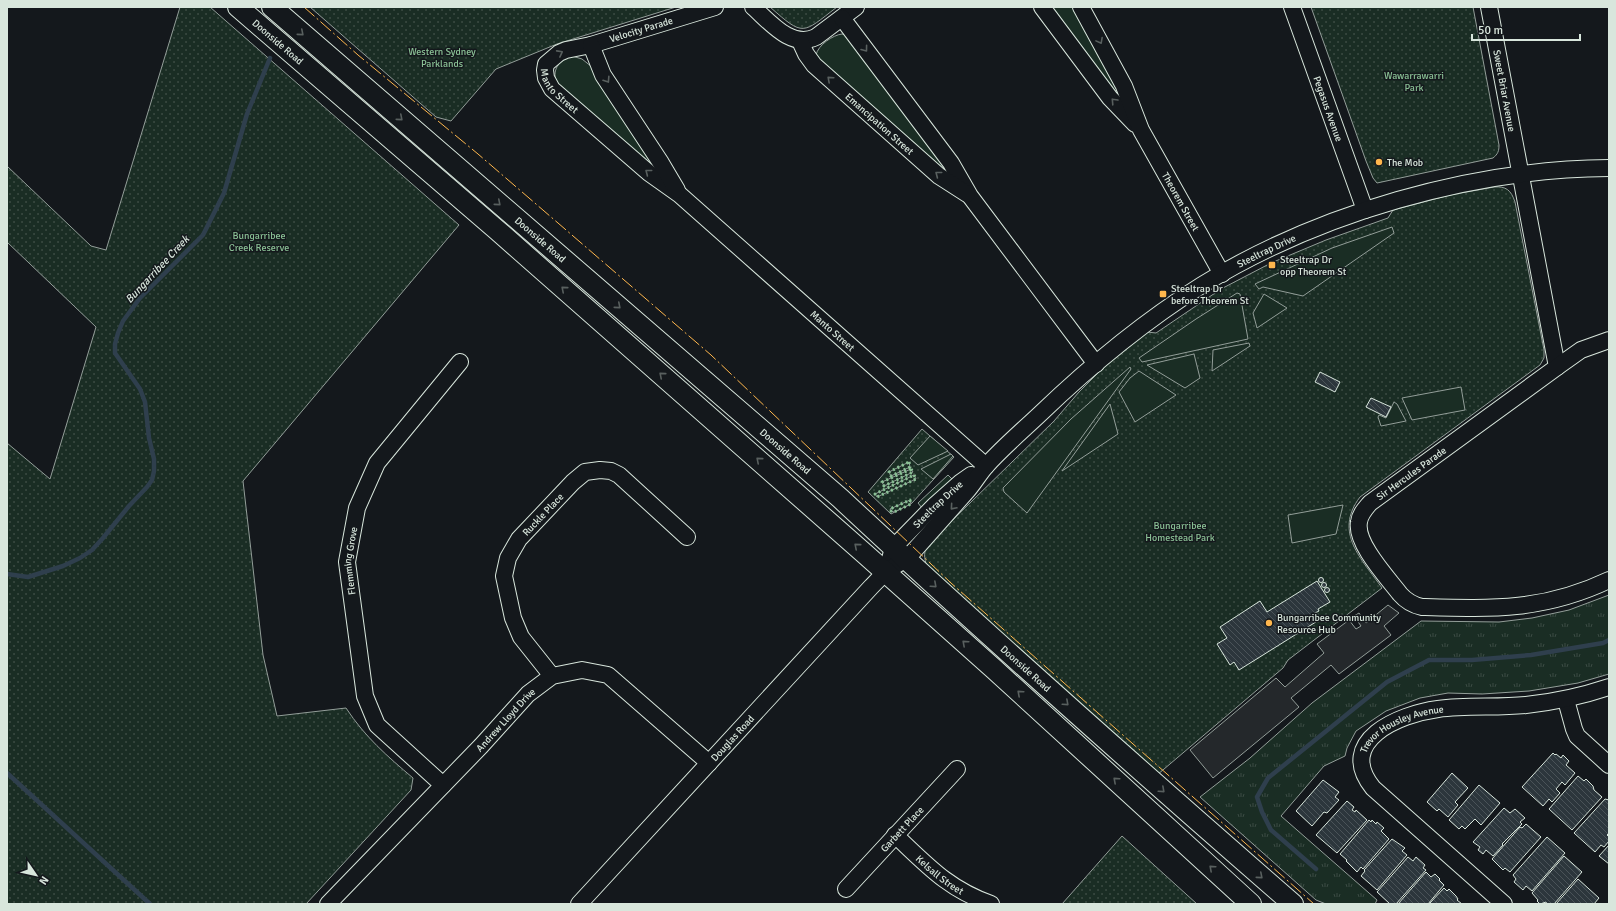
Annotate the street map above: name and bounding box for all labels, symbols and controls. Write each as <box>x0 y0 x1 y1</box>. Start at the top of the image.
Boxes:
street label: Velocity Parade <box>608 15 674 45</box>
scale bar <box>1472 16 1580 42</box>
street label: Doonside Road <box>250 17 305 68</box>
text: 50 m <box>1478 23 1503 38</box>
one-way arrow <box>297 28 304 35</box>
one-way arrow <box>1095 37 1102 45</box>
one-way arrow <box>860 45 868 52</box>
park label: Western Sydney Parklands <box>408 46 476 70</box>
street label: Sweet Briar Avenue <box>1490 49 1517 133</box>
one-way arrow <box>556 50 563 58</box>
street label: Manto Street <box>538 68 581 116</box>
park label: Wawarrawarri Park <box>1384 70 1444 94</box>
street label: Pegasus Avenue <box>1310 75 1345 143</box>
one-way arrow <box>602 76 609 83</box>
one-way arrow <box>827 77 834 84</box>
street label: Emancipation Street <box>843 91 916 158</box>
one-way arrow <box>1112 99 1119 106</box>
one-way arrow <box>395 113 402 120</box>
marker: The Mob <box>1374 157 1384 167</box>
place label: The Mob <box>1387 157 1423 169</box>
one-way arrow <box>645 170 653 177</box>
street label: Theorem Street <box>1159 170 1202 234</box>
one-way arrow <box>935 172 942 179</box>
one-way arrow <box>493 198 501 205</box>
street label: Doonside Road <box>512 215 568 265</box>
park label: Bungarribee Creek Reserve <box>229 230 289 254</box>
water label: Bungarribee Creek <box>123 232 193 306</box>
street label: Steeltrap Drive <box>1235 232 1298 271</box>
place label: Steeltrap Dr opp Theorem St <box>1280 254 1347 278</box>
marker: Steeltrap Dr opp Theorem St <box>1267 260 1277 270</box>
place label: Steeltrap Dr before Theorem St <box>1171 283 1249 307</box>
one-way arrow <box>561 286 569 293</box>
marker: Steeltrap Dr before Theorem St <box>1158 289 1168 299</box>
one-way arrow <box>613 301 620 308</box>
street label: Manto Street <box>807 308 857 354</box>
one-way arrow <box>659 372 666 379</box>
street label: Doonside Road <box>757 427 813 477</box>
street label: Sir Hercules Parade <box>1374 444 1449 503</box>
one-way arrow <box>756 458 764 465</box>
street label: Steeltrap Drive <box>911 478 965 531</box>
street label: Ruckle Place <box>520 491 566 539</box>
one-way arrow <box>950 502 957 510</box>
park label: Bungarribee Homestead Park <box>1145 520 1215 544</box>
street label: Flemming Grove <box>342 526 360 596</box>
one-way arrow <box>854 544 861 551</box>
one-way arrow <box>930 581 937 588</box>
place label: Bungarribee Community Resource Hub <box>1277 612 1381 636</box>
marker: Bungarribee Community Resource Hub <box>1264 618 1274 628</box>
one-way arrow <box>962 640 970 647</box>
street label: Doonside Road <box>998 643 1053 695</box>
street label: Andrew Lloyd Drive <box>474 686 538 755</box>
one-way arrow <box>1017 690 1025 697</box>
one-way arrow <box>1061 698 1068 705</box>
street label: Trevor Housley Avenue <box>1358 703 1444 755</box>
street label: Douglas Road <box>709 713 757 764</box>
one-way arrow <box>1113 778 1121 785</box>
one-way arrow <box>1157 785 1165 793</box>
street label: Garbett Place <box>878 804 927 855</box>
street label: Kelsall Street <box>913 853 966 898</box>
north arrow <box>16 855 56 895</box>
one-way arrow <box>1209 865 1217 873</box>
one-way arrow <box>1255 871 1263 878</box>
text: N <box>36 874 51 887</box>

